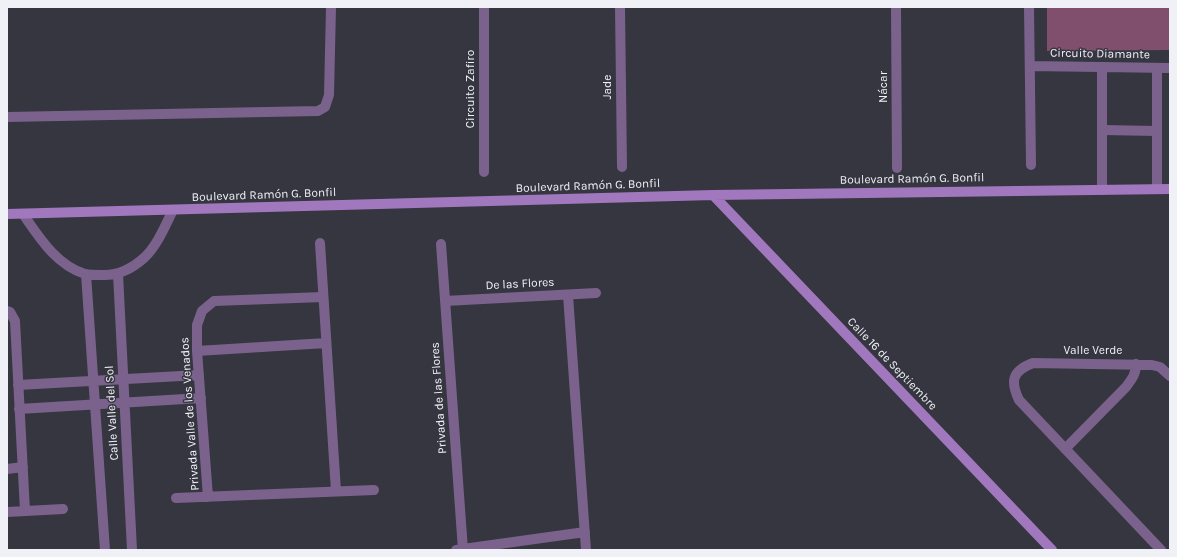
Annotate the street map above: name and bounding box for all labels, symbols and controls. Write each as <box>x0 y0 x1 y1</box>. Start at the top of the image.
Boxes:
street label: Circuito Diamante <box>1050 46 1150 62</box>
street label: Circuito Zafiro <box>464 50 478 128</box>
street label: Nácar <box>877 71 891 103</box>
street label: Jade <box>601 75 615 99</box>
street label: Boulevard Ramón G. Bonfil <box>840 171 984 187</box>
street label: Boulevard Ramón G. Bonfil <box>515 176 661 196</box>
street label: Boulevard Ramón G. Bonfil <box>191 185 337 205</box>
street label: De las Flores <box>485 275 555 293</box>
street label: Calle 16 de Septiembre <box>844 315 940 413</box>
street label: Privada Valle de los Venados <box>177 337 203 491</box>
street label: Privada de las Flores <box>428 342 450 454</box>
street label: Valle Verde <box>1064 344 1122 358</box>
street label: Calle Valle del Sol <box>102 365 122 461</box>

